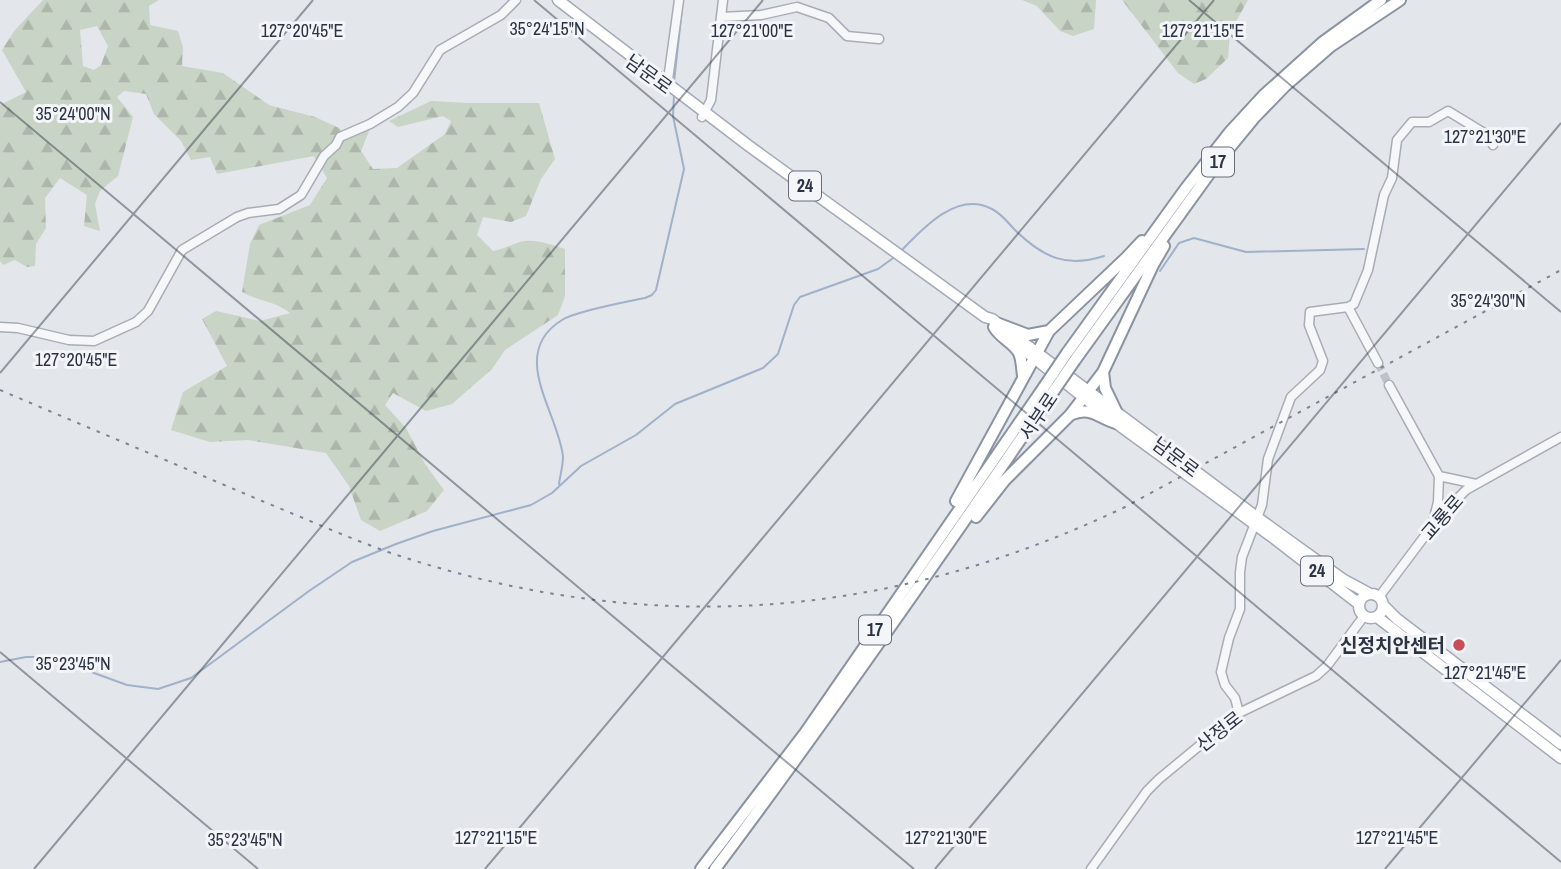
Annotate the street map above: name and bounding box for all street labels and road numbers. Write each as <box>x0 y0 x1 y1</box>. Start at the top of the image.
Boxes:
street label: 남문로 <box>620 48 678 100</box>
road number: 17 <box>1202 148 1234 176</box>
road number: 24 <box>789 172 821 201</box>
street label: 서부로 <box>1013 387 1063 445</box>
street label: 남문로 <box>1147 431 1205 483</box>
street label: 교룡로 <box>1415 489 1469 545</box>
road number: 24 <box>1301 556 1333 586</box>
road number: 17 <box>859 616 891 644</box>
street label: 산정로 <box>1190 705 1248 757</box>

